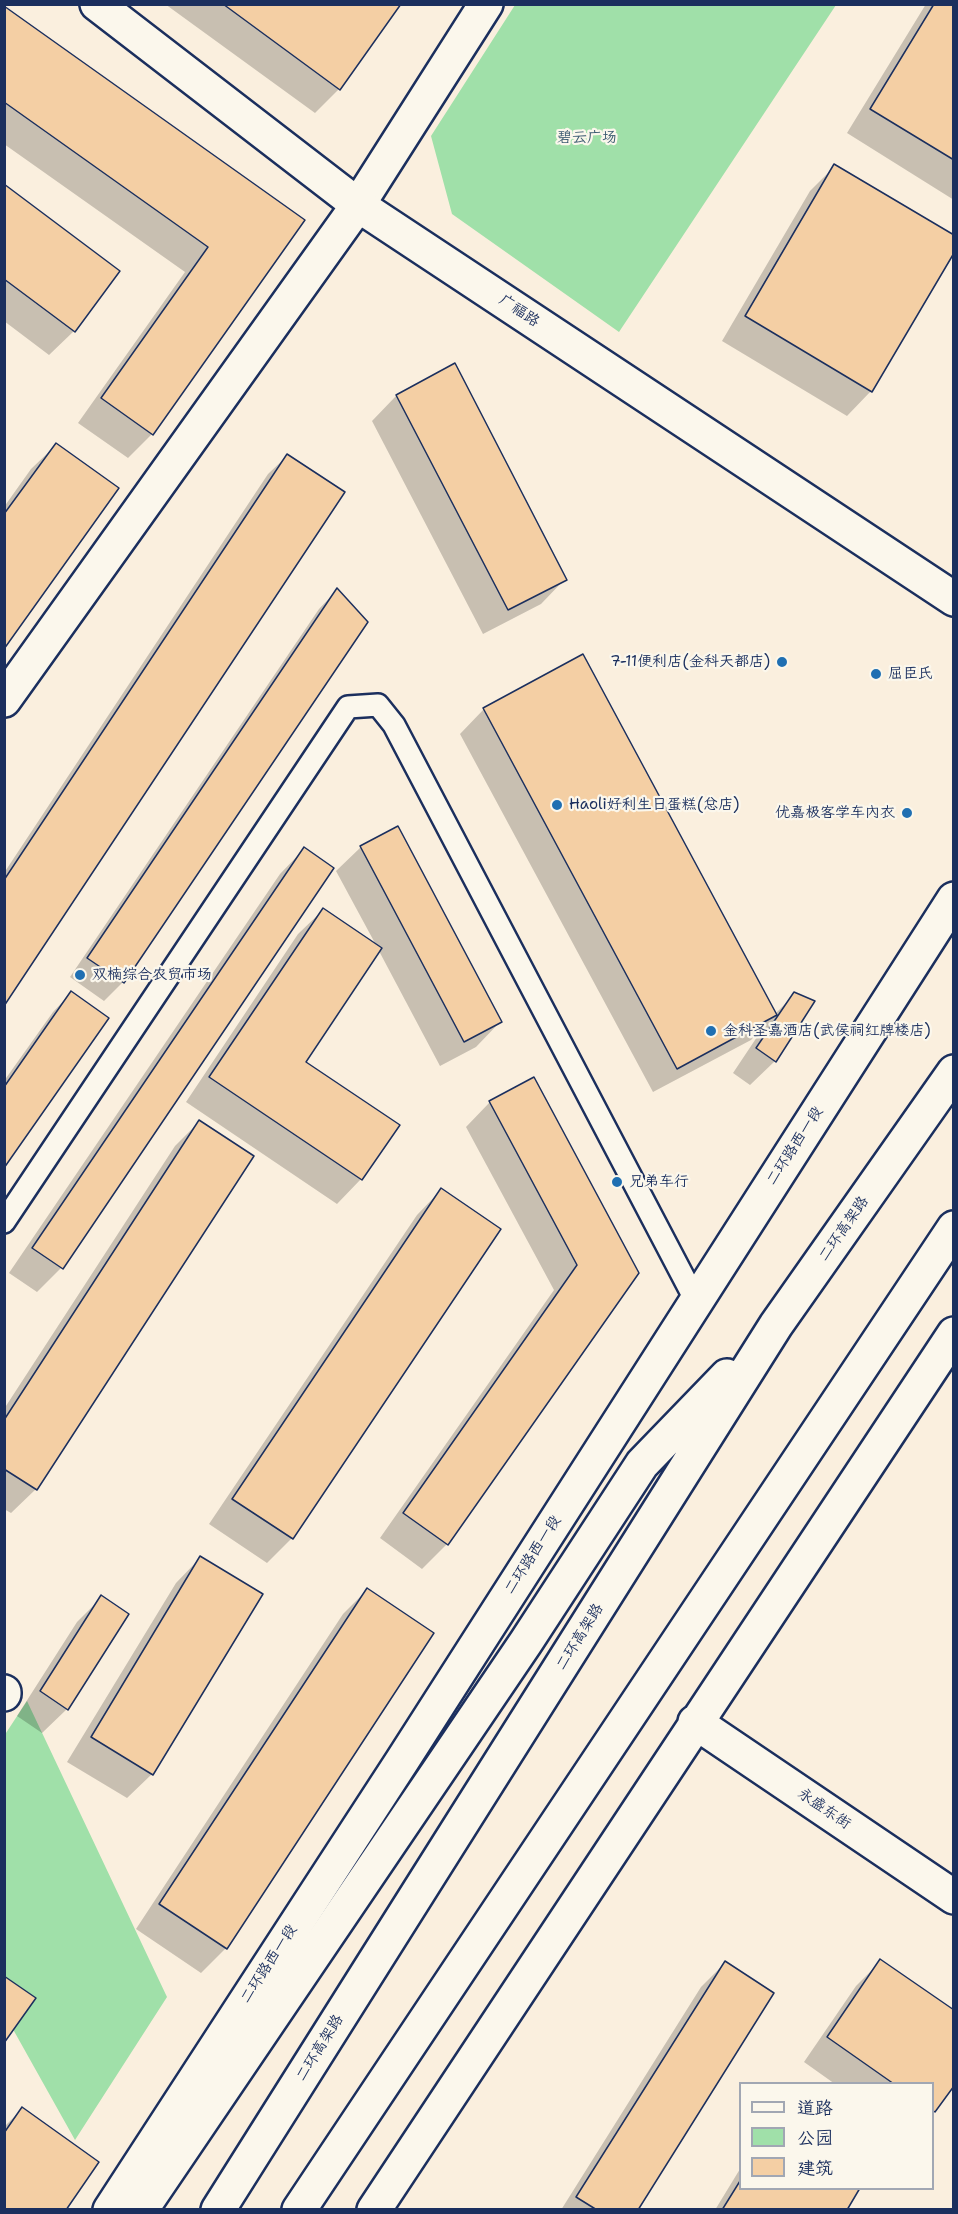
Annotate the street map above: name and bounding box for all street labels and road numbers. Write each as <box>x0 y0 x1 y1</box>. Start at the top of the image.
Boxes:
street label: 广福路 <box>495 291 543 331</box>
street label: 二环路西一段 <box>763 1103 827 1189</box>
street label: 二环高架路 <box>815 1193 873 1265</box>
street label: 二环路西一段 <box>501 1512 565 1598</box>
street label: 二环高架路 <box>552 1600 608 1674</box>
street label: 永盛东街 <box>794 1785 854 1833</box>
street label: 二环路西一段 <box>237 1921 301 2007</box>
street label: 二环高架路 <box>292 2011 348 2085</box>

